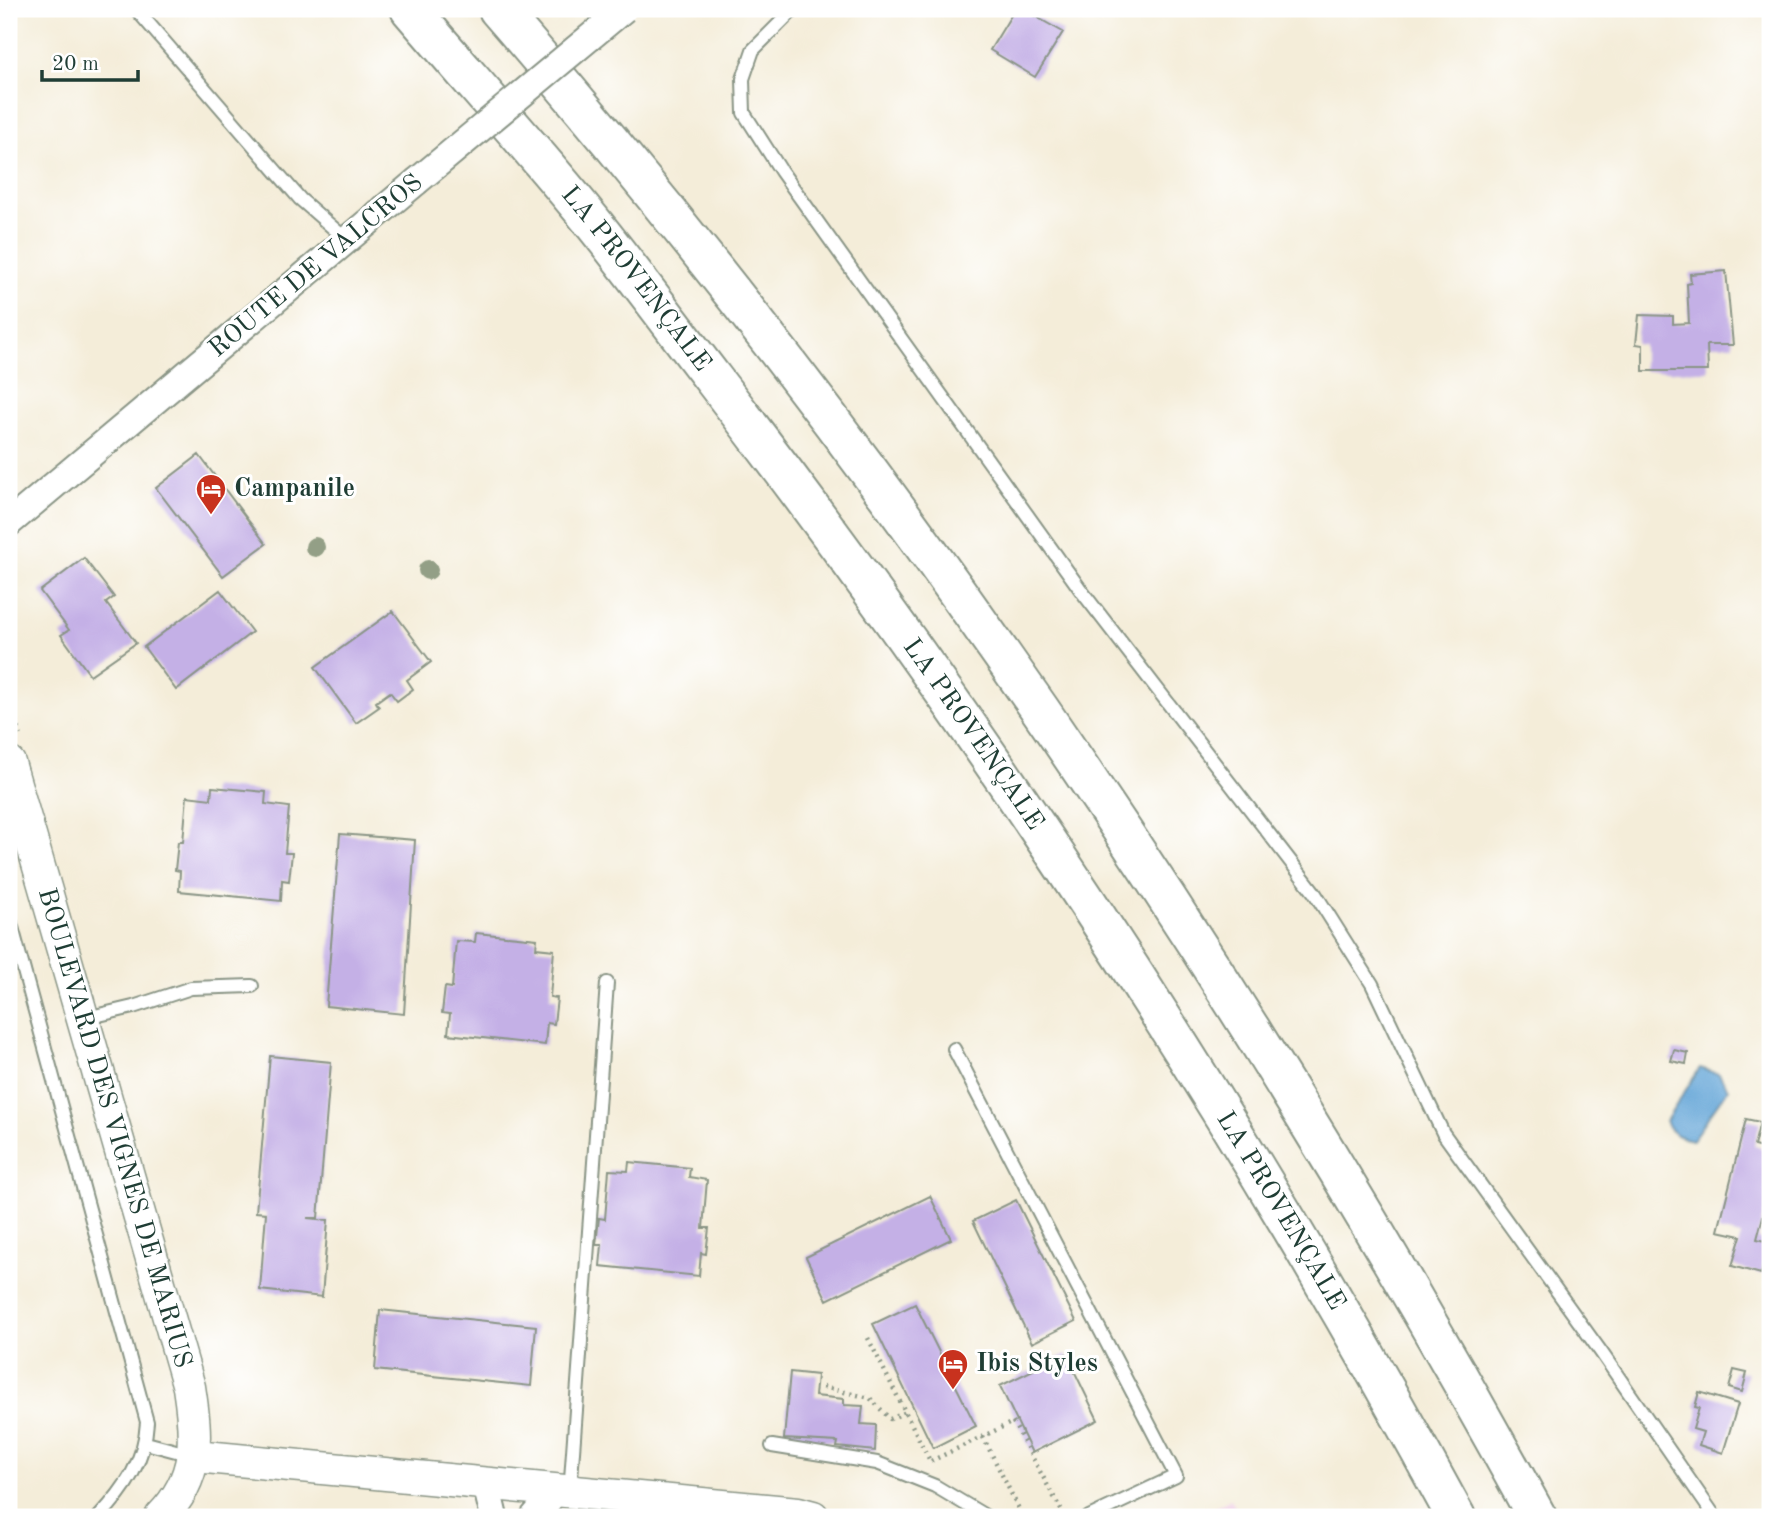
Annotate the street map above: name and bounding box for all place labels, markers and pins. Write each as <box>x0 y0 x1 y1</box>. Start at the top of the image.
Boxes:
hotel icon: Campanile <box>194 472 228 516</box>
place label: Campanile <box>234 476 355 502</box>
hotel icon: Ibis Styles <box>936 1347 970 1391</box>
place label: Ibis Styles <box>976 1351 1098 1377</box>

